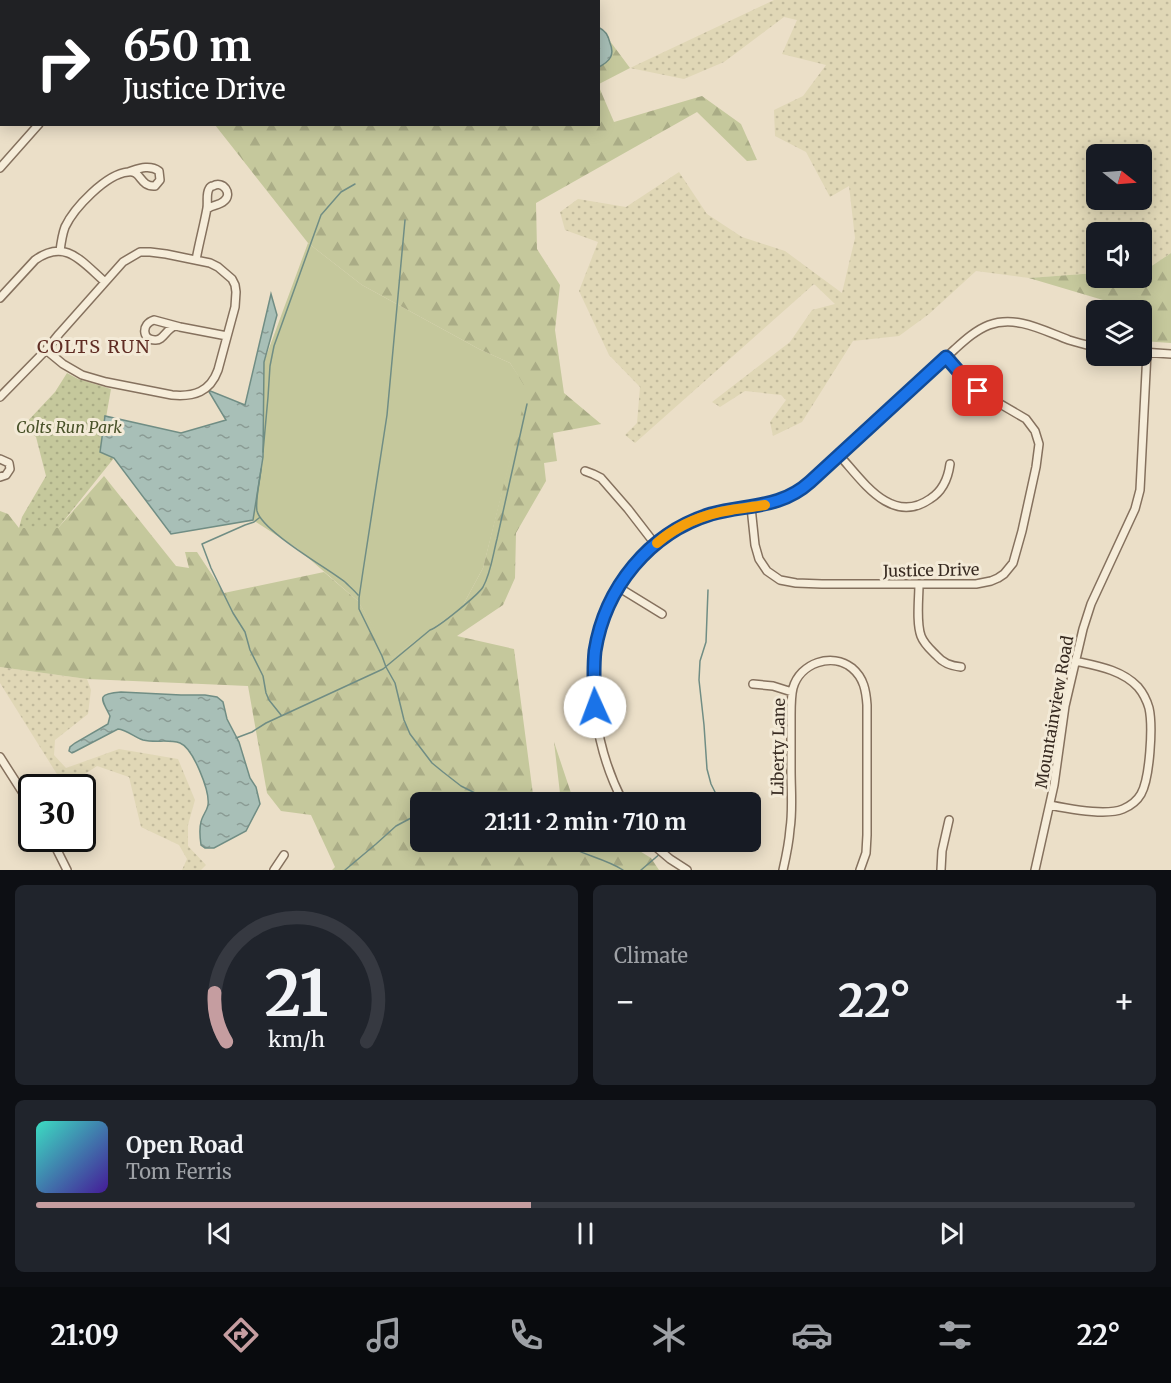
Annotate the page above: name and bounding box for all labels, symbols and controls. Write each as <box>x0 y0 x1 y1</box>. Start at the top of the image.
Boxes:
text: 650 m <box>123 20 251 72</box>
icon: right <box>24 24 102 102</box>
text: Justice Drive <box>123 72 286 106</box>
north arrow <box>1086 144 1152 210</box>
map controls <box>1086 144 1152 366</box>
button: sound <box>1086 222 1152 288</box>
button: layers <box>1086 300 1152 366</box>
district label: COLTS RUN <box>37 335 151 358</box>
pin <box>952 365 1003 416</box>
icon: arrive <box>961 374 994 407</box>
park label: Colts Run Park <box>16 417 122 437</box>
street label: Justice Drive <box>882 559 979 581</box>
street label: Mountainview Road <box>1031 634 1077 790</box>
position arrow <box>563 675 627 739</box>
street label: Liberty Lane <box>767 698 789 796</box>
speed limit sign: 30 <box>18 774 96 852</box>
text: 21:11 · 2 min · 710 m <box>485 808 686 836</box>
text: Climate <box>614 943 688 968</box>
text: 21 <box>265 955 328 1033</box>
text: 22° <box>838 973 911 1029</box>
text: − <box>614 981 636 1022</box>
text: + <box>1113 981 1135 1022</box>
text: km/h <box>268 1026 325 1053</box>
text: Open Road <box>126 1131 244 1159</box>
text: Tom Ferris <box>126 1159 232 1184</box>
icon: previous <box>203 1217 236 1250</box>
icon: pause <box>569 1217 602 1250</box>
icon: next <box>935 1217 968 1250</box>
icon: directions <box>220 1314 262 1356</box>
icon: music <box>363 1314 405 1356</box>
icon: phone <box>505 1314 547 1356</box>
icon: climate <box>648 1314 690 1356</box>
icon: car <box>791 1314 833 1356</box>
icon: filters <box>934 1314 976 1356</box>
text: 21:09 <box>50 1318 119 1352</box>
text: 22° <box>1077 1318 1121 1352</box>

